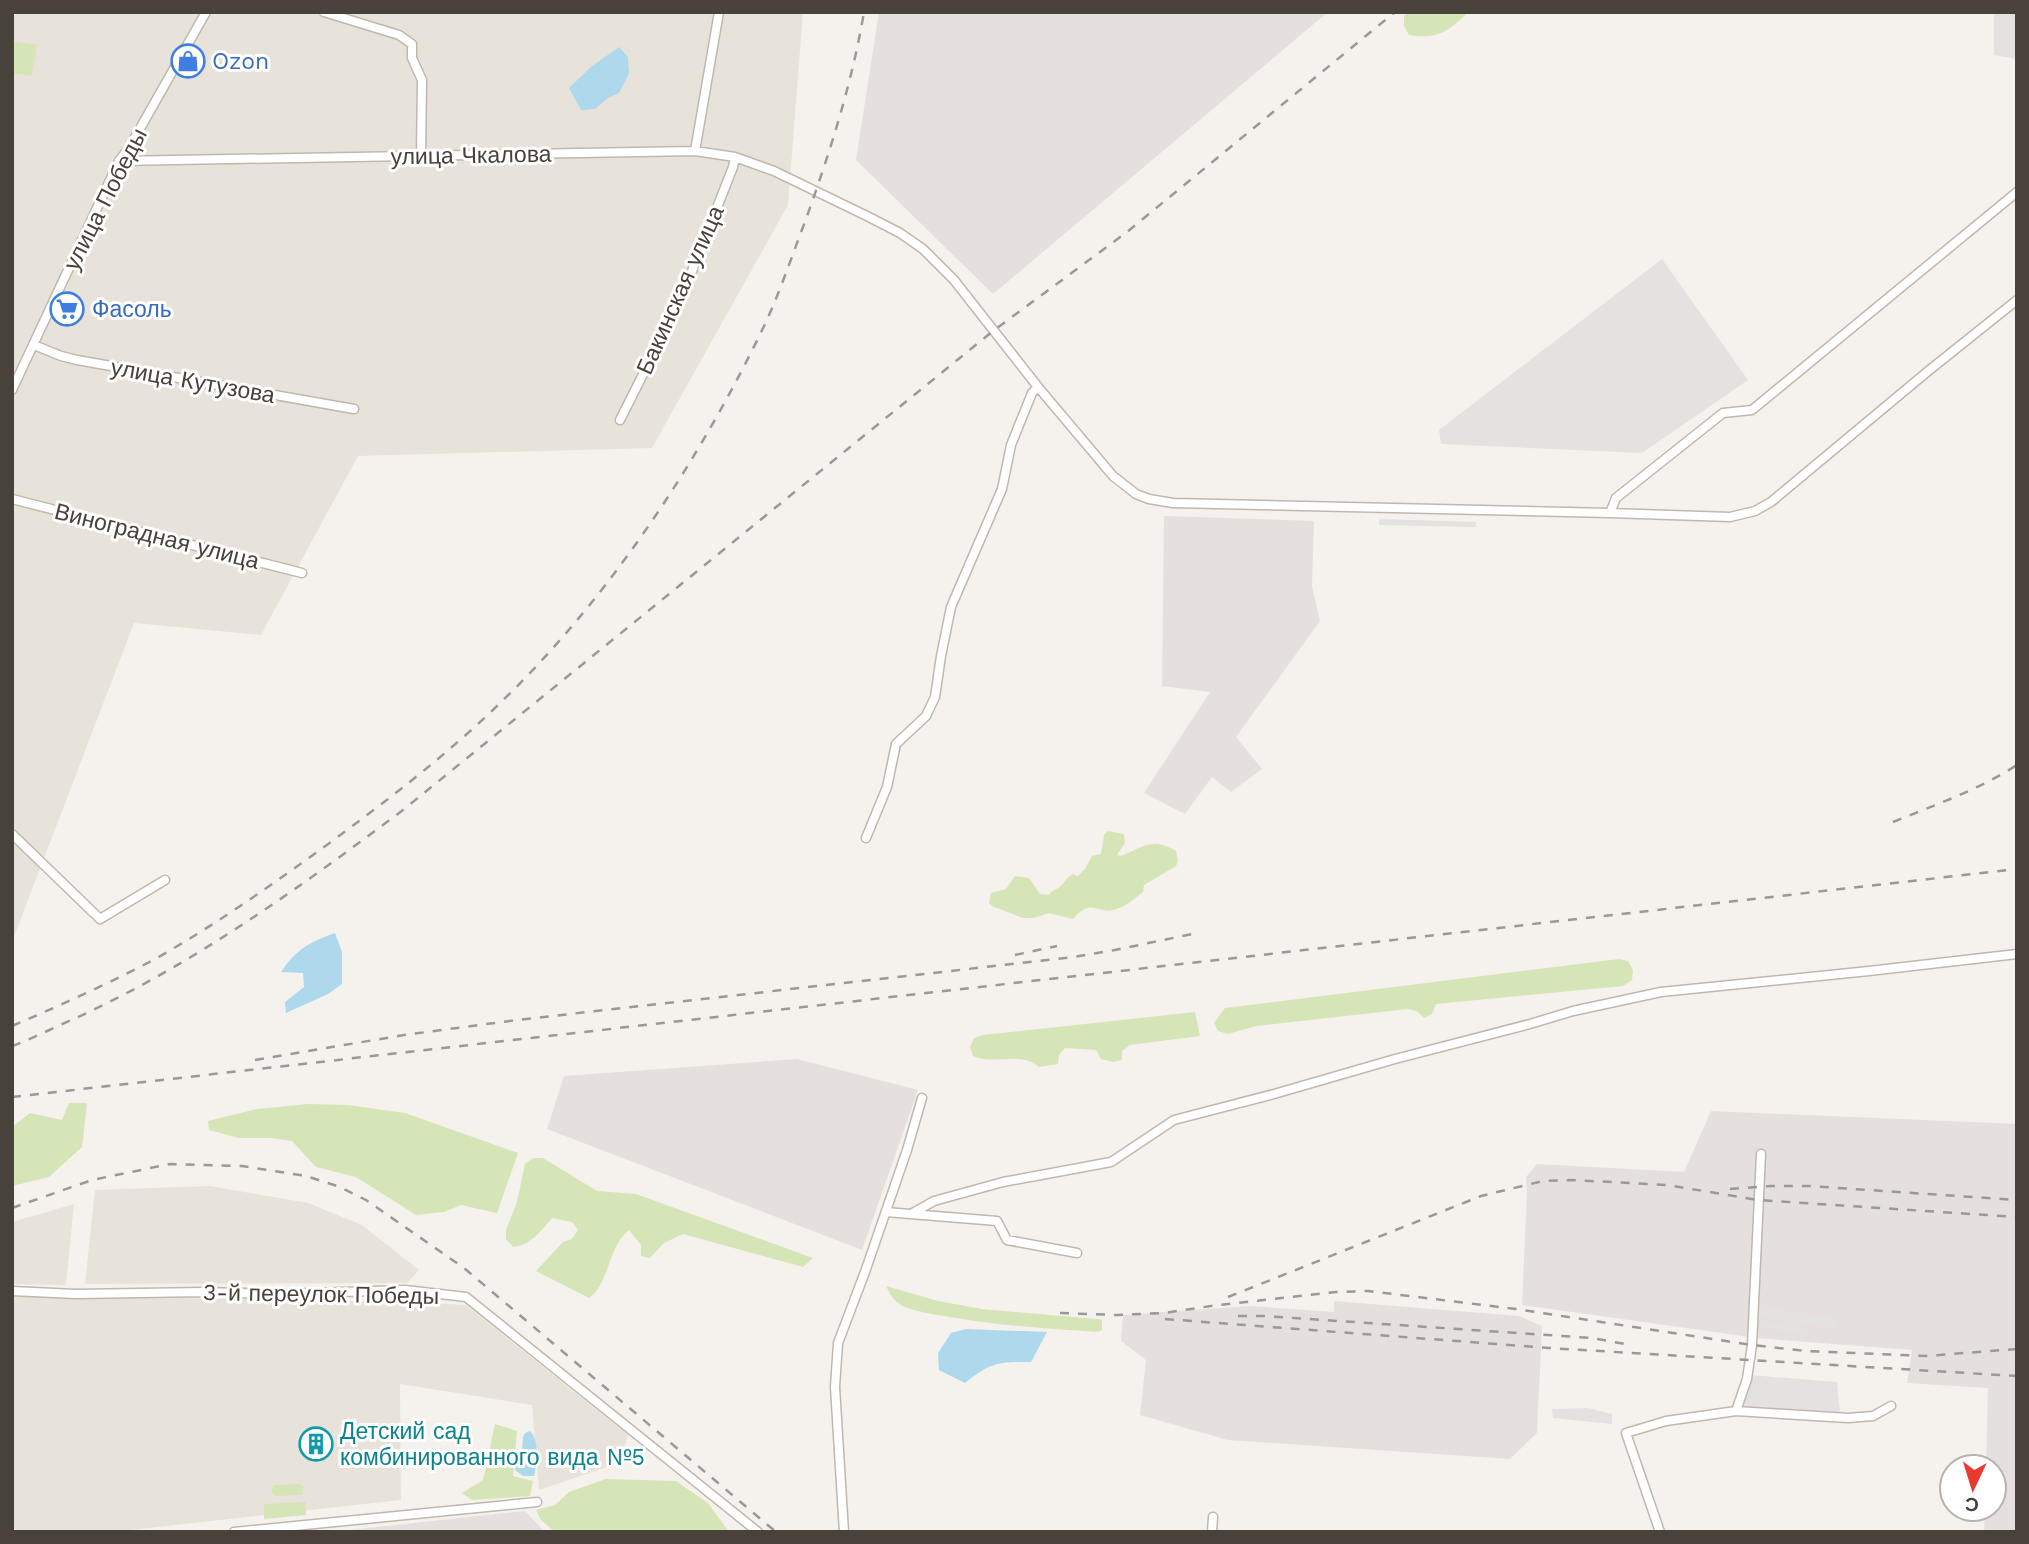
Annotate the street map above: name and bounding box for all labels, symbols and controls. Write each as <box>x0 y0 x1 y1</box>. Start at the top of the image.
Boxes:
shop icon: Ozon <box>169 42 207 80</box>
place label: Ozon <box>212 48 269 75</box>
street label: улица Победы <box>58 124 153 275</box>
street label: улица Чкалова <box>390 141 552 170</box>
street label: Бакинская улица <box>631 201 730 379</box>
supermarket icon: Фасоль <box>48 290 86 328</box>
place label: Фасоль <box>92 296 172 323</box>
street label: улица Кутузова <box>109 354 277 409</box>
street label: Виноградная улица <box>52 498 262 575</box>
street label: 3-й переулок Победы <box>203 1279 439 1310</box>
place label: Детский сад комбинированного вида №5 <box>340 1418 645 1471</box>
building icon: Детский сад комбинированного вида №5 <box>297 1425 335 1463</box>
north arrow <box>1938 1453 2008 1523</box>
text: С <box>1964 1492 1980 1516</box>

